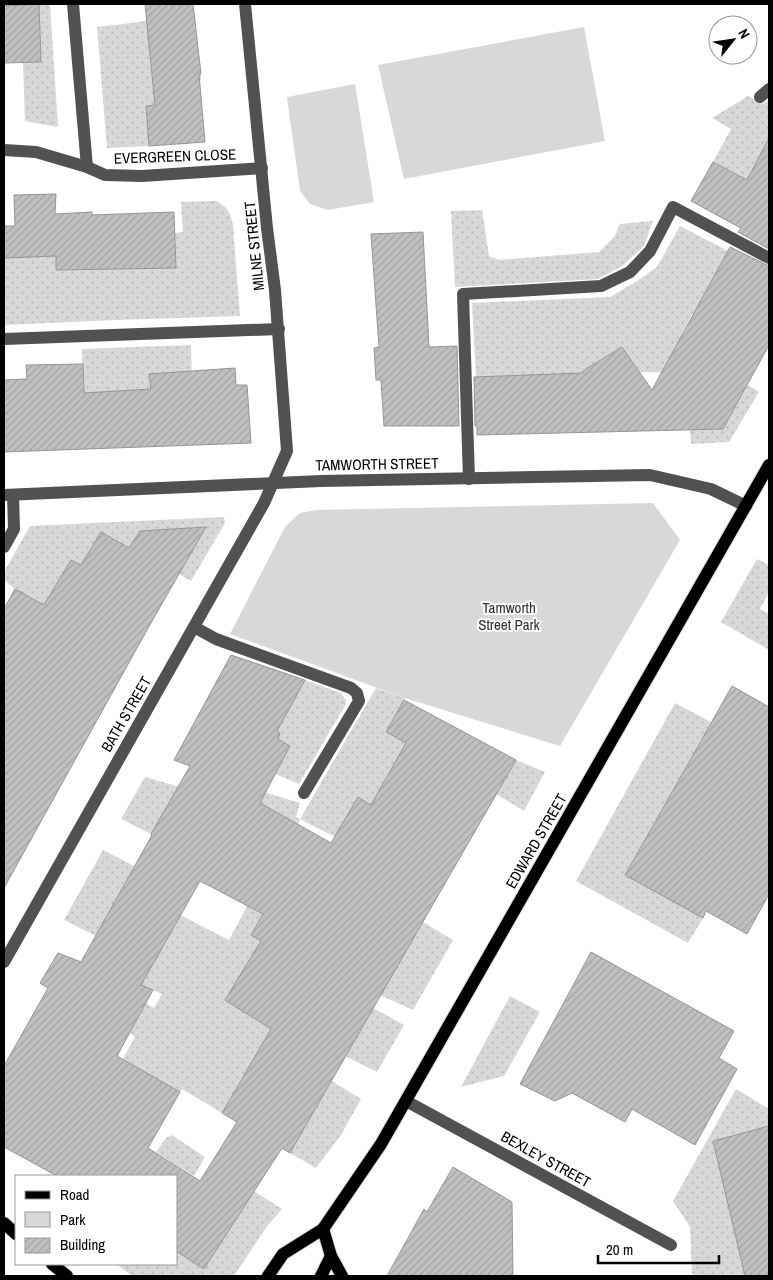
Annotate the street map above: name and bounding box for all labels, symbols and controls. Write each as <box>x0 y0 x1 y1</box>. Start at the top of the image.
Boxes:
north arrow <box>708 15 758 65</box>
text: N <box>734 25 754 42</box>
street label: EVERGREEN CLOSE <box>113 143 237 169</box>
street label: MILNE STREET <box>239 200 269 292</box>
street label: TAMWORTH STREET <box>315 452 439 476</box>
park label: Tamworth Street Park <box>478 597 541 635</box>
street label: BATH STREET <box>96 672 156 756</box>
street label: EDWARD STREET <box>500 789 572 892</box>
street label: BEXLEY STREET <box>497 1126 595 1193</box>
legend <box>15 1175 178 1265</box>
text: Road <box>60 1184 89 1205</box>
text: Park <box>60 1209 86 1230</box>
scale bar <box>598 1232 719 1264</box>
text: Building <box>60 1234 105 1255</box>
text: 20 m <box>606 1239 633 1260</box>

